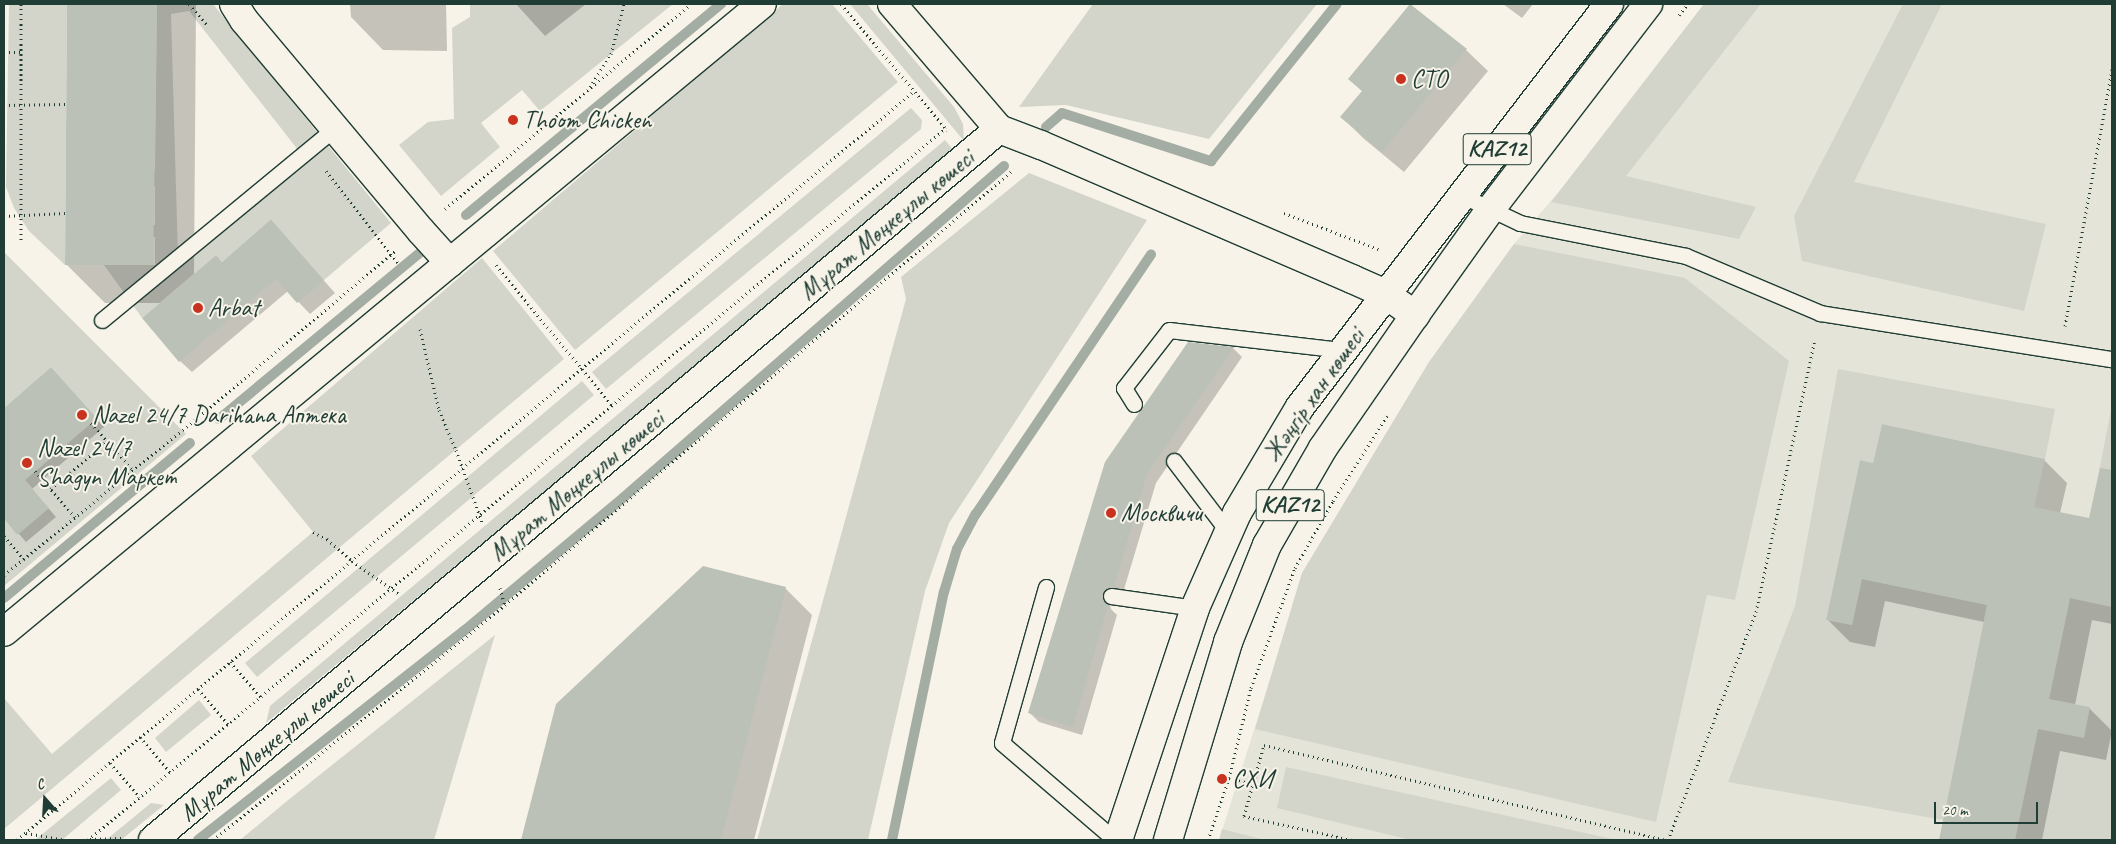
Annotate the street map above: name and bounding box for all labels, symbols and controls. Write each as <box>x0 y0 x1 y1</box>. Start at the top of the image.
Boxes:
place label: СТО <box>1411 64 1447 94</box>
marker: СТО <box>1395 73 1407 85</box>
place label: Thoom Chicken <box>523 105 651 135</box>
marker: Thoom Chicken <box>507 114 519 126</box>
road number: KAZ12 <box>1462 128 1532 170</box>
street label: Мұрат Мөңкеұлы көшесі <box>794 143 980 307</box>
place label: Arbat <box>208 293 259 323</box>
marker: Arbat <box>192 302 204 314</box>
street label: Жәңгір хан көшесі <box>1257 323 1371 467</box>
place label: Nazel 24/7 Darihana Аптека <box>92 400 346 430</box>
street label: Мұрат Мөңкеұлы көшесі <box>484 404 670 568</box>
marker: Nazel 24/7 Darihana Аптека <box>76 409 88 421</box>
place label: Nazel 24/7 Shagyn Маркет <box>37 434 176 493</box>
marker: Nazel 24/7 Shagyn Маркет <box>21 457 33 469</box>
road number: KAZ12 <box>1255 484 1325 526</box>
place label: Москвичи <box>1121 498 1202 528</box>
marker: Москвичи <box>1105 507 1117 519</box>
street label: Мұрат Мөңкеұлы көшесі <box>174 664 360 828</box>
place label: СХИ <box>1232 764 1273 794</box>
marker: СХИ <box>1216 773 1228 785</box>
north arrow <box>20 774 70 824</box>
text: С <box>34 775 46 794</box>
scale bar <box>1936 792 2040 824</box>
text: 20 m <box>1942 801 1968 820</box>

